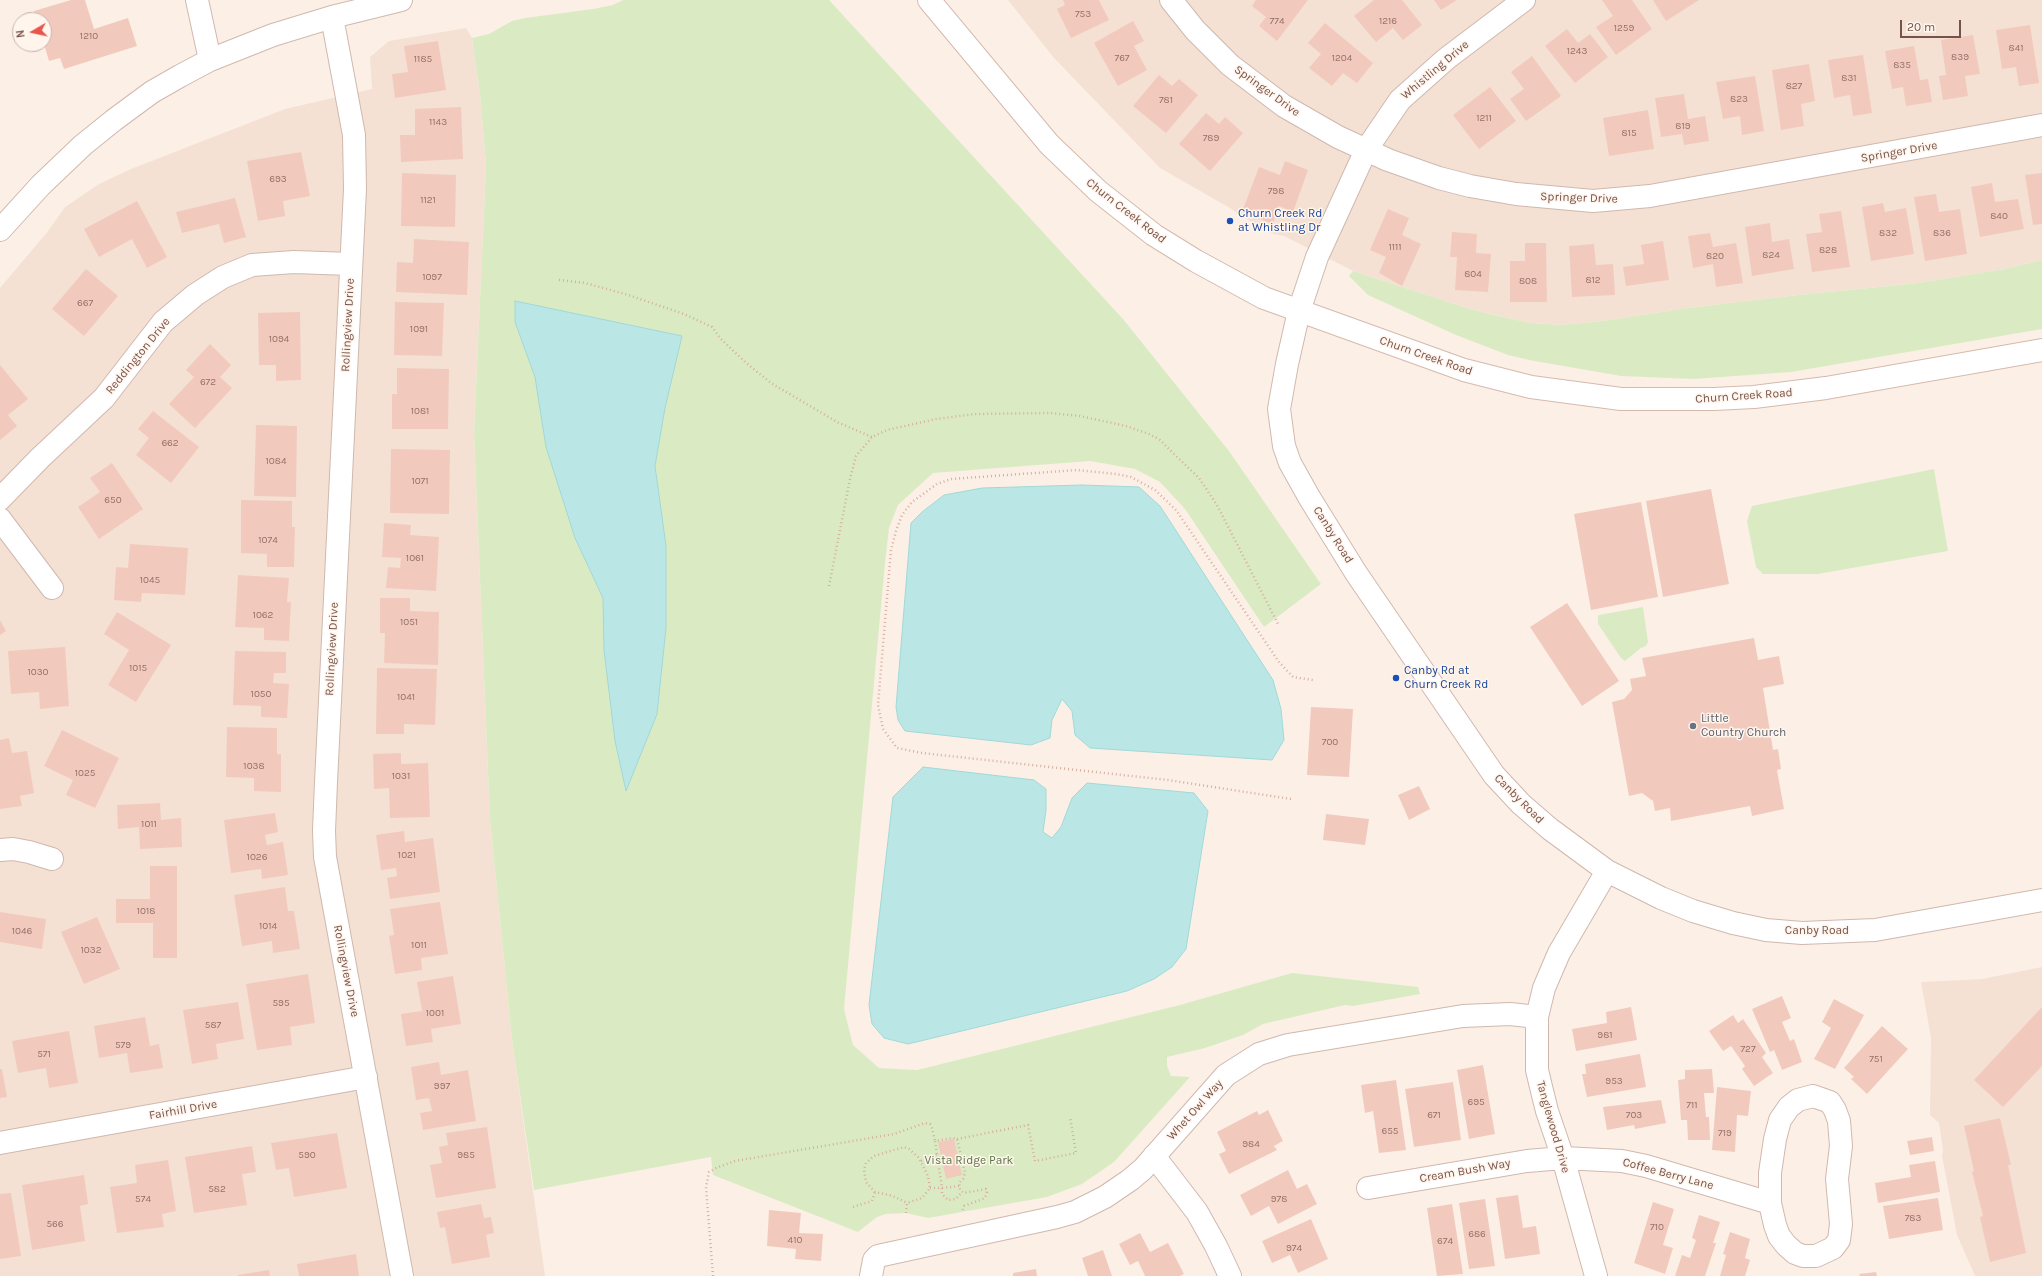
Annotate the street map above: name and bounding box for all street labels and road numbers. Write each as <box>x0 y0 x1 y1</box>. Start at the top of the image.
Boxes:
street label: Whistling Drive <box>1398 37 1472 103</box>
street label: Springer Drive <box>1231 62 1303 120</box>
street label: Springer Drive <box>1860 138 1938 166</box>
street label: Churn Creek Road <box>1083 175 1169 247</box>
street label: Springer Drive <box>1540 189 1618 207</box>
street label: Rollingview Drive <box>338 278 358 372</box>
street label: Reddington Drive <box>103 315 173 397</box>
street label: Churn Creek Road <box>1378 333 1474 379</box>
street label: Churn Creek Road <box>1695 385 1793 407</box>
street label: Canby Road <box>1310 504 1356 566</box>
street label: Rollingview Drive <box>322 602 342 696</box>
street label: Canby Road <box>1491 771 1547 827</box>
street label: Rollingview Drive <box>330 924 362 1018</box>
street label: Canby Road <box>1785 924 1849 938</box>
street label: Whet Owl Way <box>1164 1077 1226 1143</box>
street label: Tanglewood Drive <box>1533 1079 1573 1175</box>
street label: Fairhill Drive <box>148 1097 218 1123</box>
street label: Coffee Berry Lane <box>1621 1155 1715 1193</box>
street label: Cream Bush Way <box>1418 1156 1512 1186</box>

